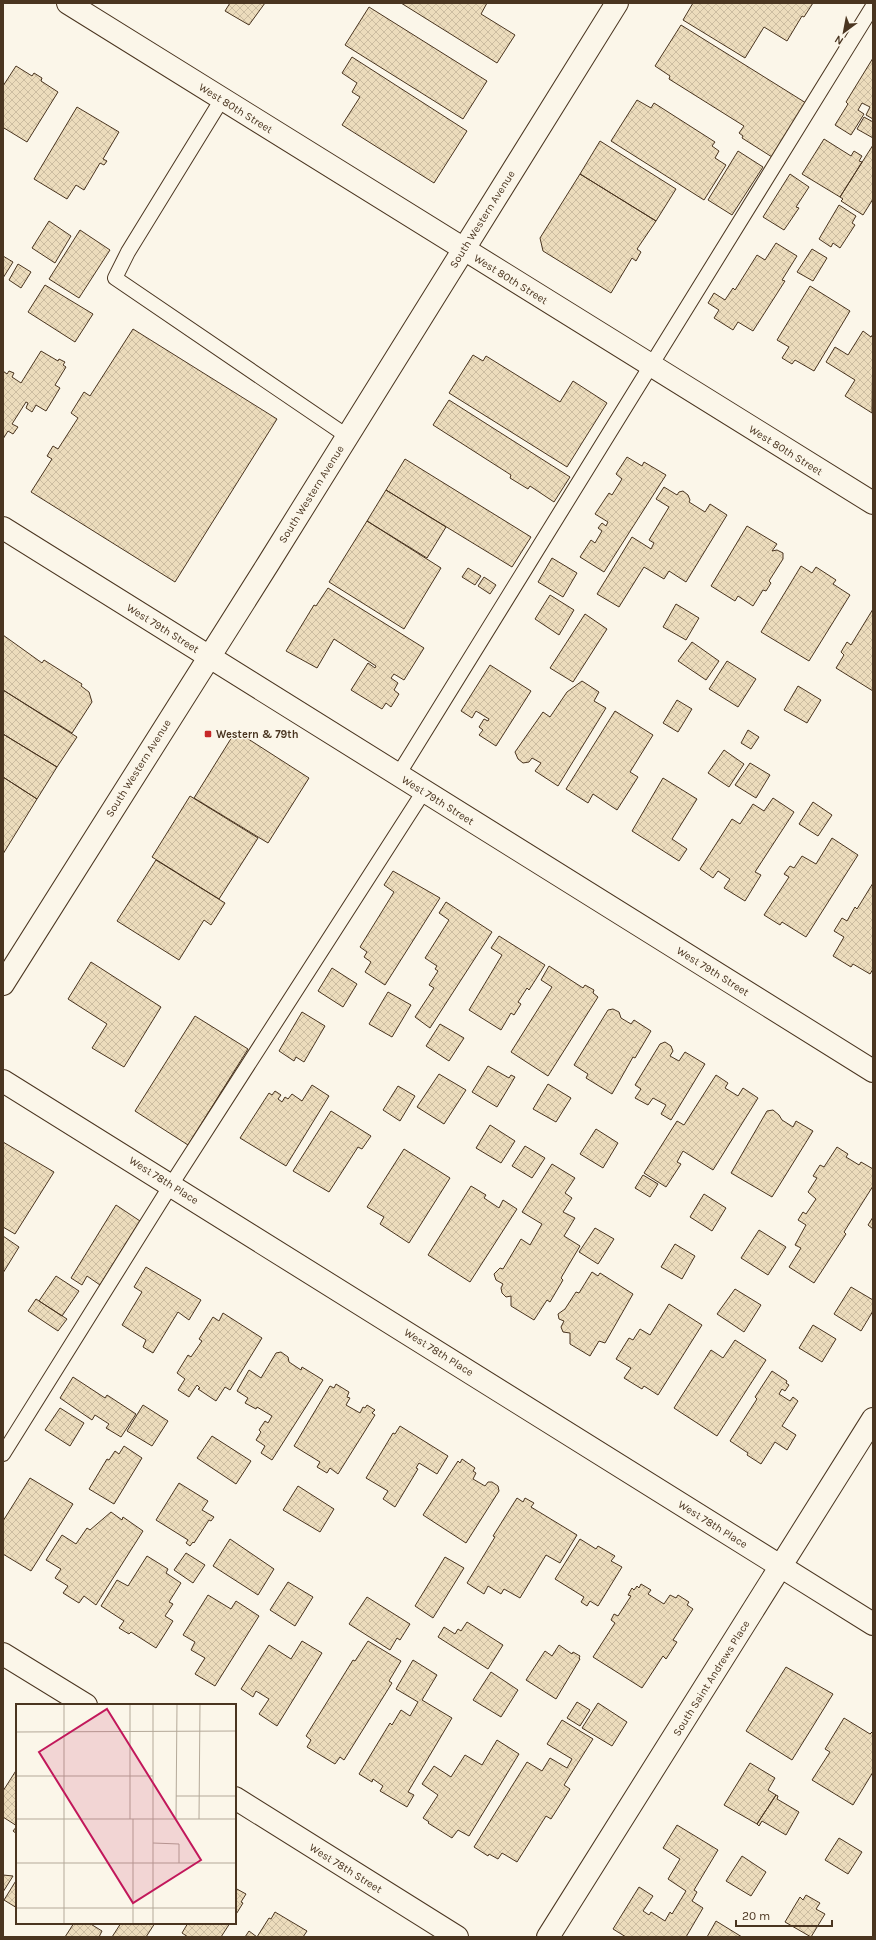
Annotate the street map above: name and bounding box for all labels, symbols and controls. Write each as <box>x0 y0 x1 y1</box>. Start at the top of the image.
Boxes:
north arrow <box>824 12 864 52</box>
text: N <box>832 32 846 48</box>
street label: West 80th Street <box>196 81 275 136</box>
street label: South Western Avenue <box>447 168 518 271</box>
street label: West 80th Street <box>471 252 550 307</box>
street label: West 80th Street <box>746 423 825 478</box>
street label: South Western Avenue <box>276 443 347 546</box>
street label: West 79th Street <box>124 601 201 656</box>
street label: South Western Avenue <box>103 717 174 820</box>
place label: Western & 79th <box>216 728 299 741</box>
marker: Western & 79th <box>203 729 213 739</box>
street label: West 79th Street <box>399 773 476 828</box>
street label: West 79th Street <box>674 944 751 999</box>
street label: West 78th Place <box>127 1154 201 1207</box>
street label: West 78th Place <box>402 1326 476 1379</box>
street label: West 78th Place <box>676 1498 750 1551</box>
street label: South Saint Andrews Place <box>670 1618 753 1739</box>
inset map <box>16 1704 236 1924</box>
street label: West 78th Street <box>307 1841 384 1896</box>
scale bar <box>736 1902 832 1928</box>
text: 20 m <box>742 1909 770 1923</box>

